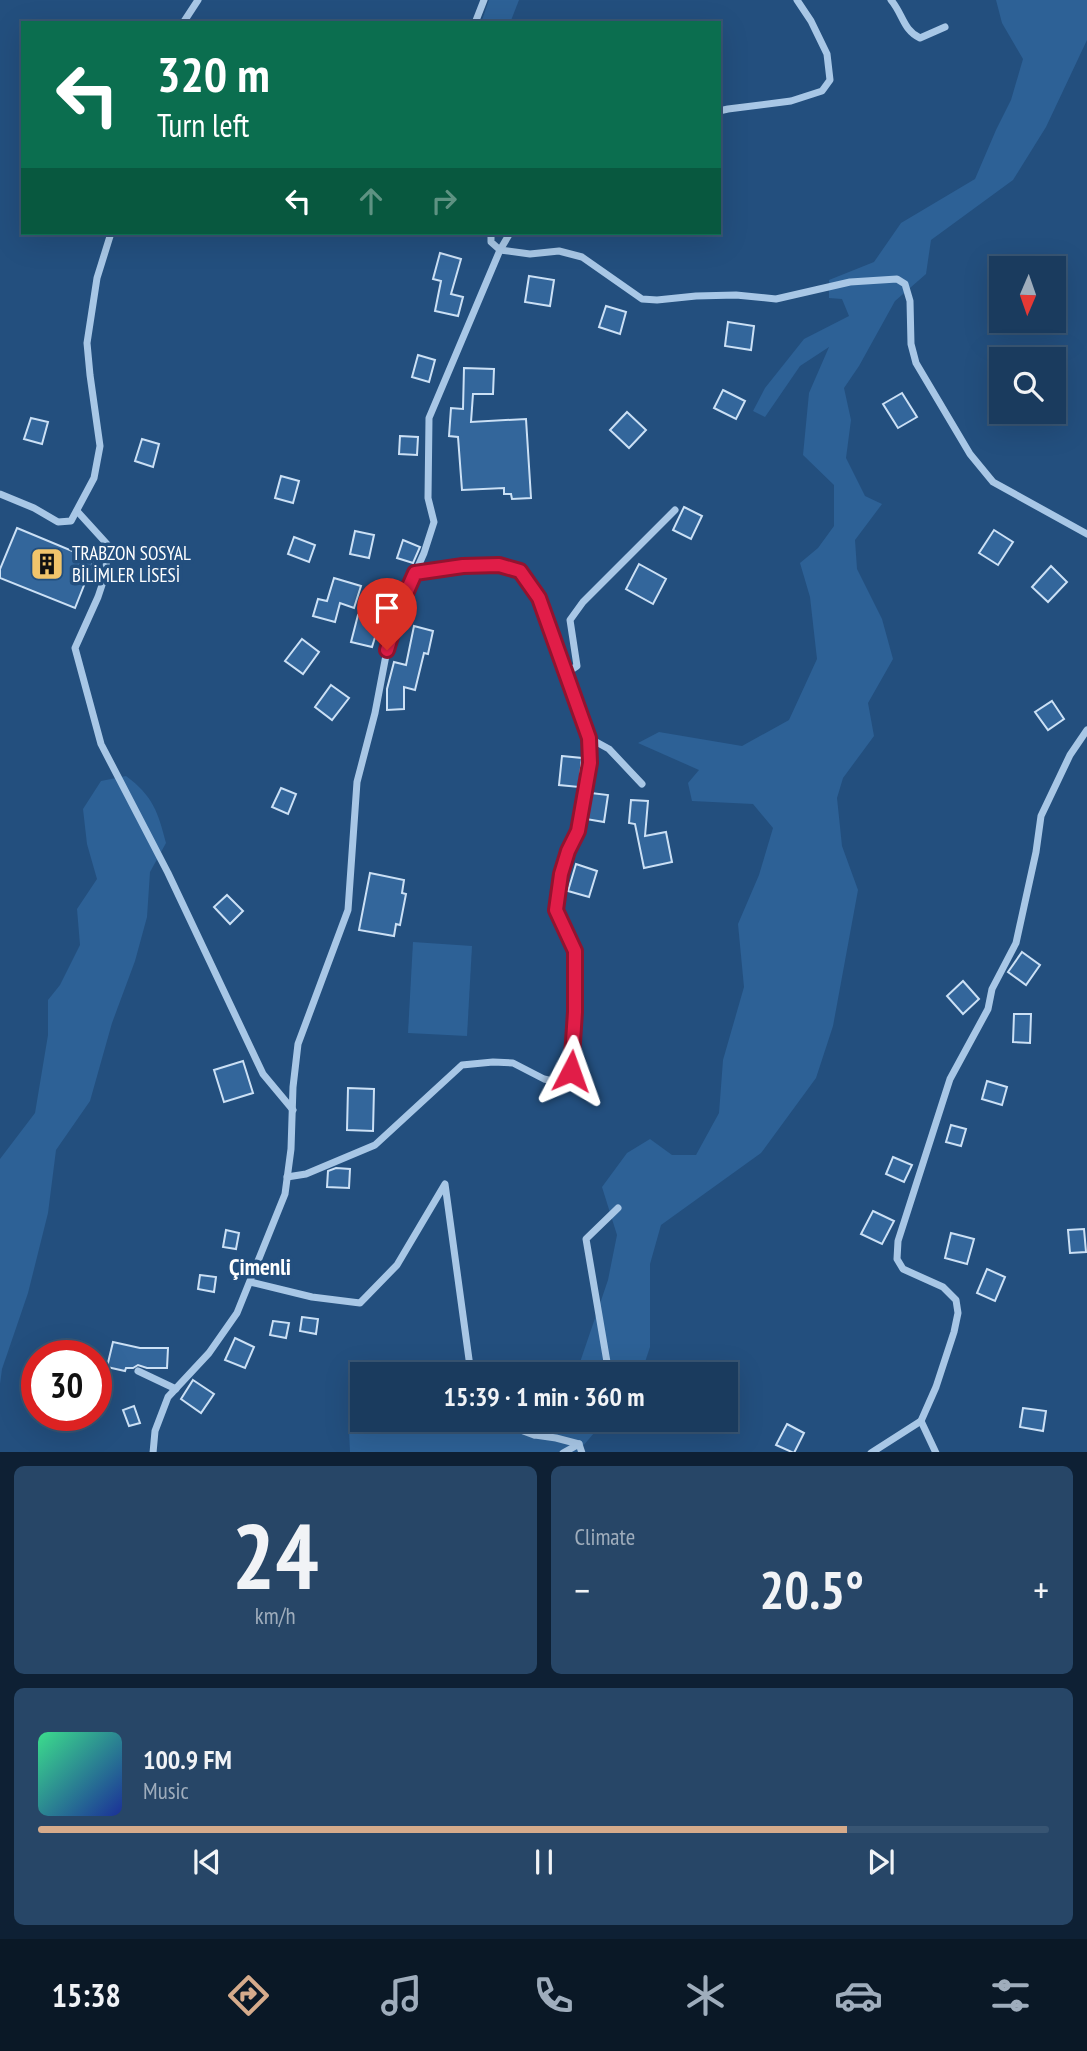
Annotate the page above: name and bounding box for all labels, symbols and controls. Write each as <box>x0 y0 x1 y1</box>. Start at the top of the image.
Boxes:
text: 320 m <box>157 42 270 106</box>
icon: left <box>42 49 133 140</box>
text: Turn left <box>157 104 249 146</box>
icon: left <box>279 182 317 220</box>
icon: ahead <box>352 182 390 220</box>
icon: right <box>425 182 463 220</box>
north arrow <box>989 256 1066 332</box>
map controls <box>989 256 1066 424</box>
button: search <box>989 347 1066 424</box>
place label: TRABZON SOSYAL BİLİMLER LİSESİ <box>72 541 191 587</box>
building icon: TRABZON SOSYAL BİLİMLER LİSESİ <box>28 545 66 583</box>
pin <box>357 578 417 650</box>
icon: arrive <box>368 589 406 627</box>
position arrow <box>534 1034 608 1108</box>
district label: Çimenli <box>229 1252 291 1281</box>
speed limit sign: 30 <box>21 1340 112 1431</box>
text: 15:39 · 1 min · 360 m <box>444 1380 644 1413</box>
text: 24 <box>232 1496 319 1614</box>
text: Climate <box>575 1522 635 1551</box>
text: 20.5° <box>759 1556 864 1623</box>
text: − <box>575 1565 590 1614</box>
text: + <box>1033 1565 1049 1614</box>
text: km/h <box>255 1601 296 1630</box>
text: 100.9 FM <box>143 1743 232 1776</box>
text: Music <box>143 1776 189 1805</box>
icon: previous <box>188 1843 226 1881</box>
icon: pause <box>525 1843 563 1881</box>
icon: next <box>862 1843 900 1881</box>
icon: directions <box>224 1971 273 2020</box>
icon: music <box>377 1971 426 2020</box>
icon: phone <box>529 1971 578 2020</box>
icon: climate <box>681 1971 730 2020</box>
icon: car <box>834 1971 883 2020</box>
icon: filters <box>986 1971 1035 2020</box>
text: 15:38 <box>52 1974 121 2016</box>

